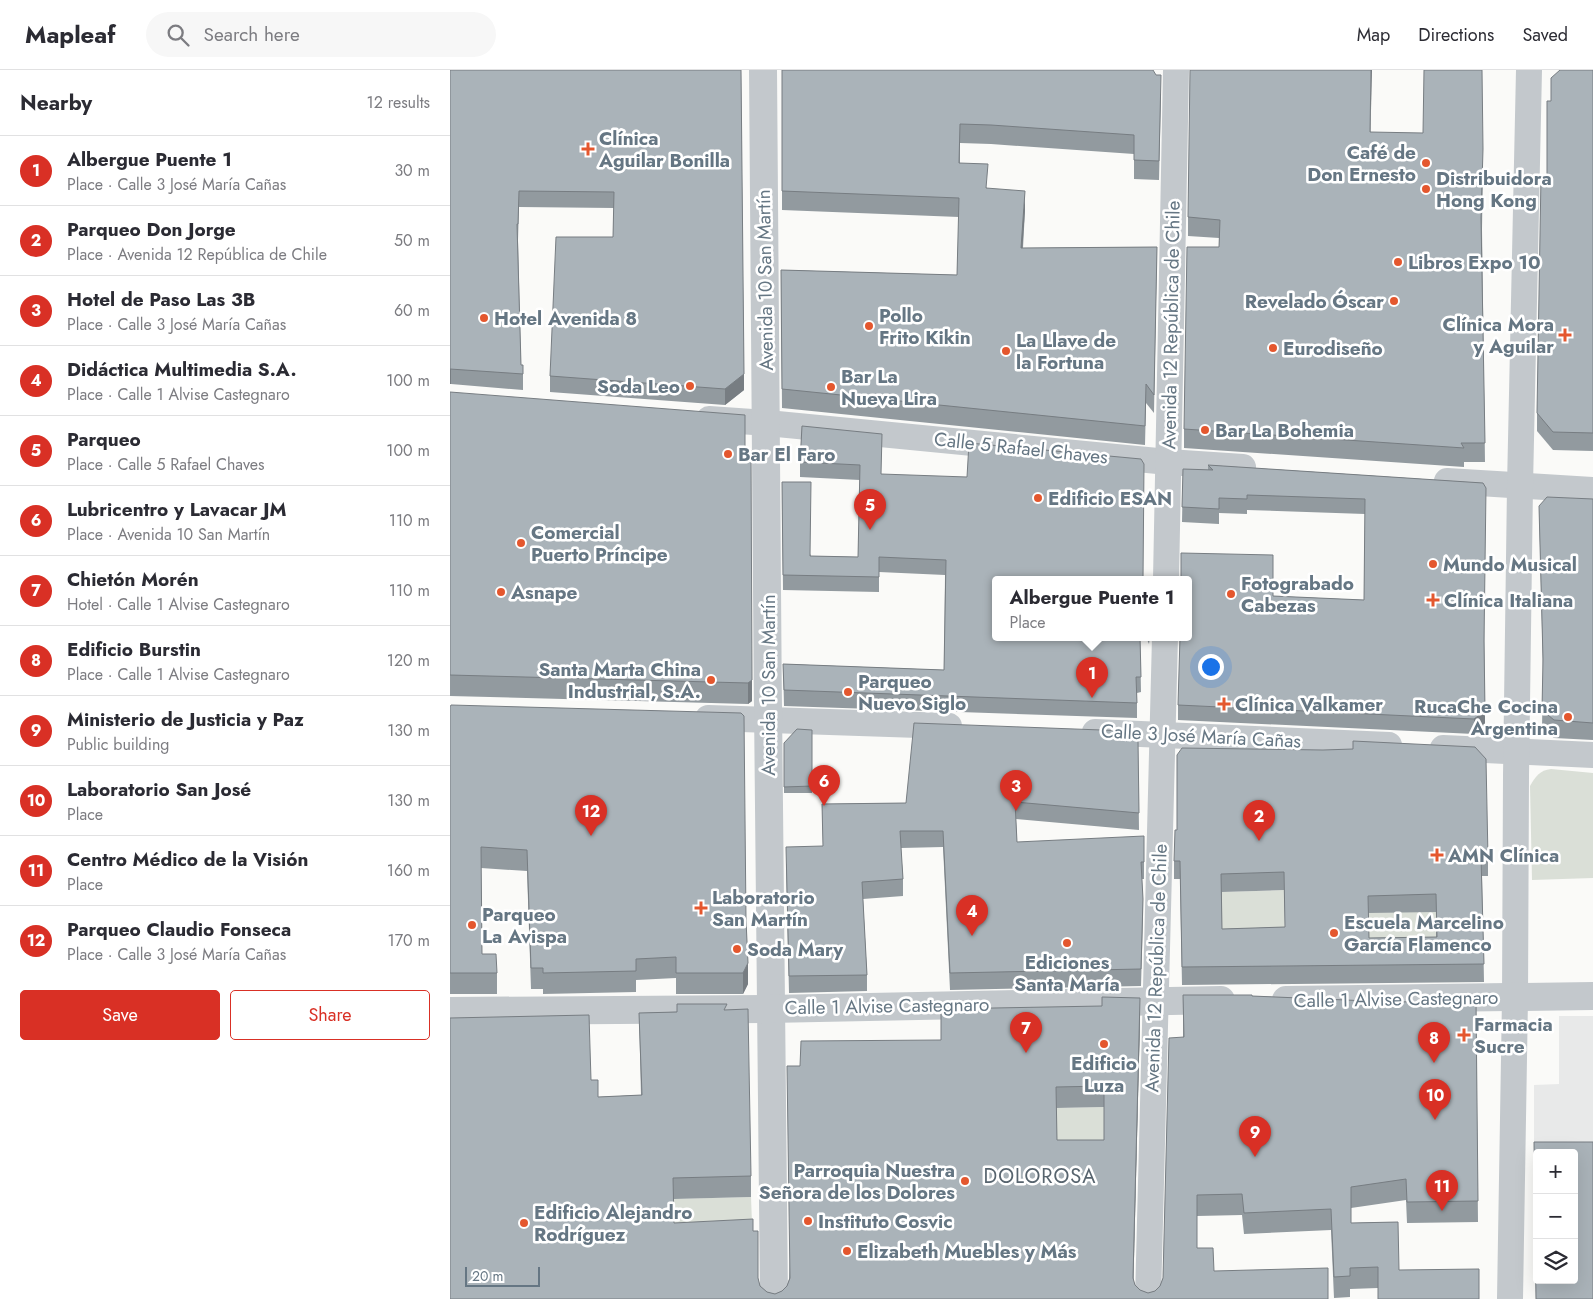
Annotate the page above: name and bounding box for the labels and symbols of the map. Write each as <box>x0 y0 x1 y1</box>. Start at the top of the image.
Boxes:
place label: Clínica Aguilar Bonilla <box>598 125 730 174</box>
place label: Café de Don Ernesto <box>1307 139 1416 188</box>
marker: Clínica Aguilar Bonilla <box>581 142 595 156</box>
marker: Café de Don Ernesto <box>1420 157 1432 169</box>
place label: Distribuidora Hong Kong <box>1436 165 1552 214</box>
marker: Distribuidora Hong Kong <box>1420 183 1432 195</box>
street label: Avenida 10 San Martín <box>750 189 780 371</box>
street label: Avenida 12 República de Chile <box>1155 200 1187 450</box>
place label: Libros Expo 10 <box>1408 249 1541 276</box>
marker: Libros Expo 10 <box>1392 256 1404 268</box>
place label: Revelado Óscar <box>1245 288 1384 315</box>
marker: Revelado Óscar <box>1388 295 1400 307</box>
place label: Pollo Frito Kikin <box>879 302 971 351</box>
place label: Hotel Avenida 8 <box>494 305 637 332</box>
place label: Clínica Mora y Aguilar <box>1443 311 1554 360</box>
marker: Hotel Avenida 8 <box>478 312 490 324</box>
marker: Pollo Frito Kikin <box>863 320 875 332</box>
place label: La Llave de la Fortuna <box>1016 327 1116 376</box>
marker: Clínica Mora y Aguilar <box>1558 328 1572 342</box>
place label: Eurodiseño <box>1283 335 1383 362</box>
marker: Eurodiseño <box>1267 342 1279 354</box>
marker: La Llave de la Fortuna <box>1000 345 1012 357</box>
place label: Bar La Nueva Lira <box>841 363 937 412</box>
place label: Soda Leo <box>597 373 680 400</box>
marker: Soda Leo <box>684 380 696 392</box>
marker: Bar La Nueva Lira <box>825 381 837 393</box>
place label: Bar La Bohemia <box>1215 417 1354 444</box>
marker: Bar La Bohemia <box>1199 424 1211 436</box>
street label: Calle 5 Rafael Chaves <box>933 425 1110 471</box>
place label: Bar El Faro <box>738 441 836 468</box>
marker: Bar El Faro <box>722 448 734 460</box>
place label: Edificio ESAN <box>1048 485 1172 512</box>
pin: 5 <box>854 489 886 530</box>
marker: Edificio ESAN <box>1032 492 1044 504</box>
place label: Comercial Puerto Príncipe <box>531 519 668 568</box>
marker: Comercial Puerto Príncipe <box>515 537 527 549</box>
place label: Mundo Musical <box>1443 551 1577 578</box>
marker: Mundo Musical <box>1427 558 1439 570</box>
place label: Fotograbado Cabezas <box>1241 570 1354 619</box>
place label: Asnape <box>510 579 578 606</box>
marker: Asnape <box>495 586 507 598</box>
place label: Clínica Italiana <box>1444 587 1573 614</box>
marker: Fotograbado Cabezas <box>1225 588 1237 600</box>
marker: Clínica Italiana <box>1426 593 1440 607</box>
street label: Avenida 10 San Martín <box>755 594 782 776</box>
your location <box>1198 654 1224 680</box>
place label: Santa Marta China Industrial, S.A. <box>538 656 701 705</box>
pin: 1 <box>1076 657 1108 698</box>
place label: Parqueo Nuevo Siglo <box>858 668 966 717</box>
marker: Santa Marta China Industrial, S.A. <box>705 674 717 686</box>
marker: Parqueo Nuevo Siglo <box>842 686 854 698</box>
place label: Clínica Valkamer <box>1235 691 1383 718</box>
place label: RucaChe Cocina Argentina <box>1414 693 1558 742</box>
marker: Clínica Valkamer <box>1217 697 1231 711</box>
marker: RucaChe Cocina Argentina <box>1562 711 1574 723</box>
street label: Calle 3 José María Cañas <box>1100 717 1302 755</box>
pin: 6 <box>808 765 840 806</box>
pin: 3 <box>1000 770 1032 811</box>
pin: 12 <box>575 795 607 836</box>
pin: 2 <box>1243 800 1275 841</box>
place label: AMN Clínica <box>1447 842 1559 869</box>
street label: Avenida 12 República de Chile <box>1138 843 1174 1093</box>
marker: AMN Clínica <box>1430 848 1444 862</box>
place label: Laboratorio San Martín <box>712 884 815 933</box>
pin: 4 <box>956 895 988 936</box>
place label: Parqueo La Avispa <box>482 901 567 950</box>
marker: Laboratorio San Martín <box>694 901 708 915</box>
place label: Escuela Marcelino García Flamenco <box>1344 909 1504 958</box>
marker: Parqueo La Avispa <box>466 919 478 931</box>
marker: Escuela Marcelino García Flamenco <box>1328 927 1340 939</box>
place label: Soda Mary <box>747 936 844 963</box>
marker: Ediciones Santa María <box>1061 937 1073 949</box>
marker: Soda Mary <box>731 943 743 955</box>
place label: Ediciones Santa María <box>1014 949 1120 998</box>
street label: Calle 1 Alvise Castegnaro <box>1293 984 1499 1014</box>
street label: Calle 1 Alvise Castegnaro <box>784 991 990 1021</box>
place label: Farmacia Sucre <box>1474 1011 1553 1060</box>
pin: 7 <box>1010 1012 1042 1053</box>
pin: 8 <box>1418 1022 1450 1063</box>
marker: Farmacia Sucre <box>1458 1029 1470 1041</box>
marker: Edificio Luza <box>1098 1038 1110 1050</box>
place label: Edificio Luza <box>1071 1050 1137 1099</box>
pin: 10 <box>1419 1079 1451 1120</box>
pin: 9 <box>1239 1116 1271 1157</box>
place label: Parroquia Nuestra Señora de los Dolores <box>759 1157 955 1206</box>
district label: DOLOROSA <box>984 1162 1096 1191</box>
pin: 11 <box>1426 1170 1458 1211</box>
marker: Parroquia Nuestra Señora de los Dolores <box>959 1175 971 1187</box>
place label: Edificio Alejandro Rodríguez <box>534 1199 693 1248</box>
place label: Instituto Cosvic <box>818 1208 953 1235</box>
marker: Instituto Cosvic <box>802 1215 814 1227</box>
marker: Edificio Alejandro Rodríguez <box>518 1217 530 1229</box>
place label: Elizabeth Muebles y Más <box>857 1238 1077 1265</box>
marker: Elizabeth Muebles y Más <box>841 1245 853 1257</box>
scale bar <box>465 1264 540 1287</box>

